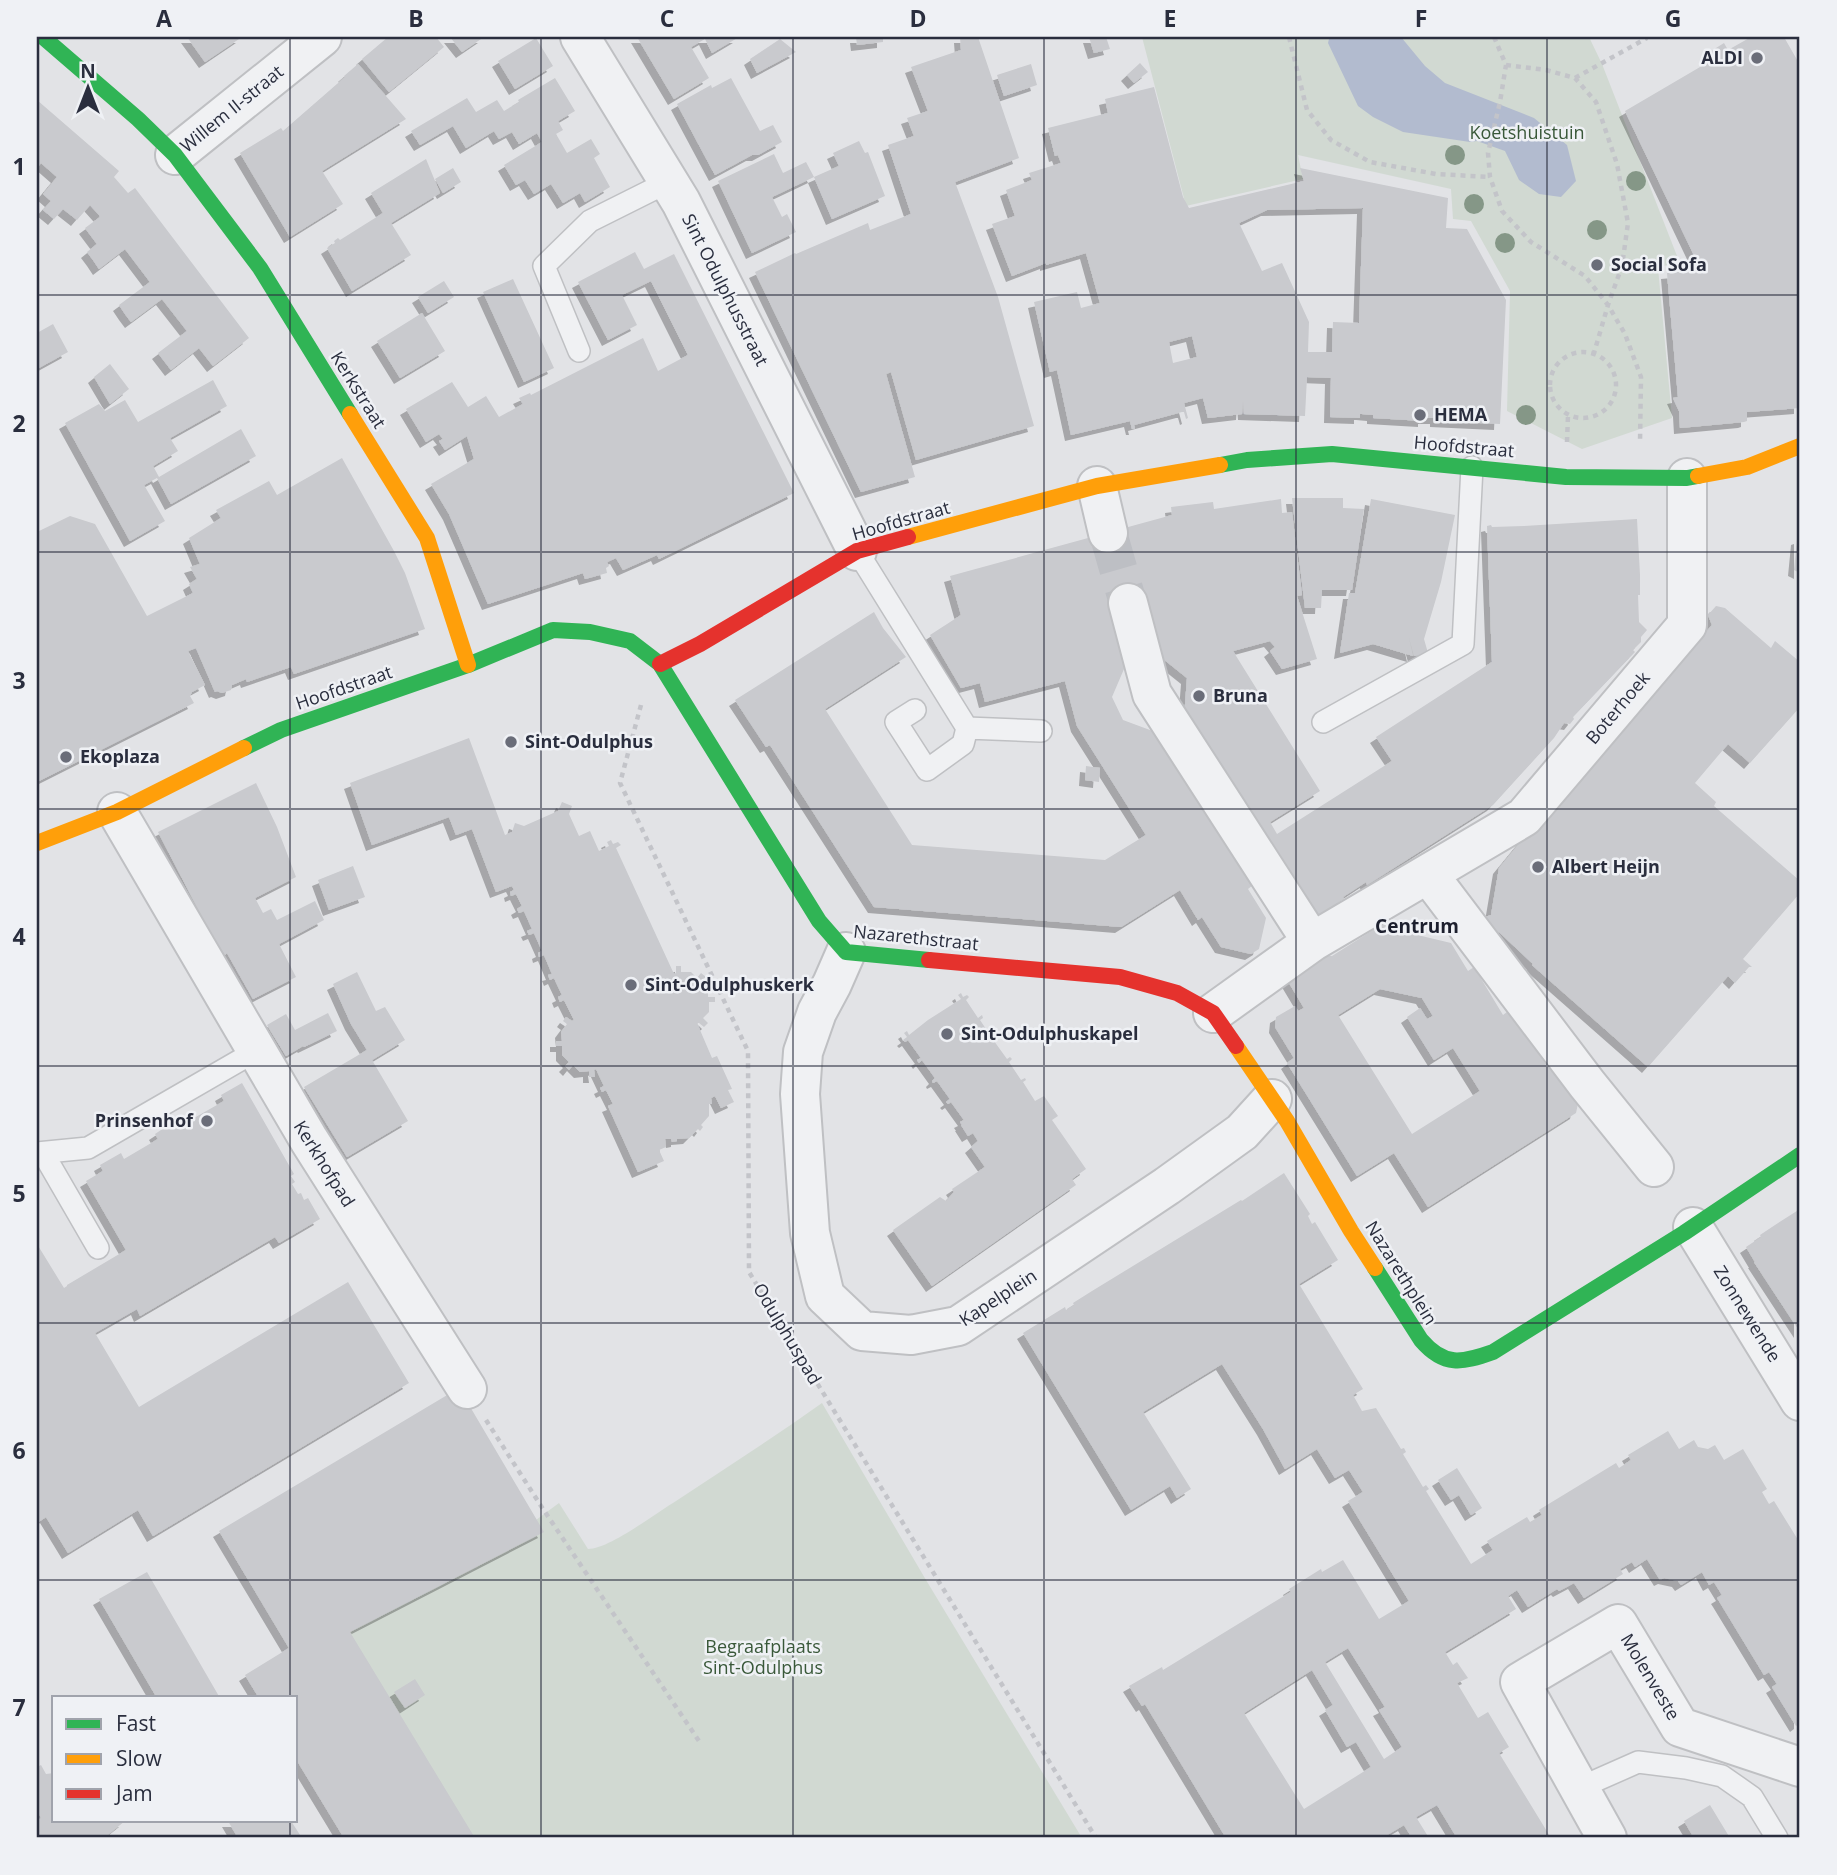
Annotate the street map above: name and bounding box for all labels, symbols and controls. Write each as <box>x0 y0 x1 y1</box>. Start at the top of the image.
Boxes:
text: A <box>156 2 172 34</box>
text: B <box>408 2 424 34</box>
text: C <box>660 2 674 34</box>
text: D <box>909 2 927 34</box>
text: E <box>1164 2 1176 34</box>
text: F <box>1415 2 1427 34</box>
text: G <box>1665 2 1681 34</box>
place label: ALDI <box>1701 45 1743 69</box>
marker: ALDI <box>1749 50 1765 66</box>
north arrow <box>52 52 122 122</box>
text: N <box>80 58 96 84</box>
street label: Willem II-straat <box>175 59 288 157</box>
park label: Koetshuistuin <box>1469 120 1585 144</box>
text: 1 <box>12 150 26 182</box>
street label: Sint Odulphusstraat <box>677 209 775 370</box>
place label: Social Sofa <box>1611 252 1707 276</box>
marker: Social Sofa <box>1589 257 1605 273</box>
street label: Kerkstraat <box>326 346 392 433</box>
place label: HEMA <box>1434 402 1488 426</box>
text: 2 <box>12 407 26 439</box>
marker: HEMA <box>1412 407 1428 423</box>
street label: Hoofdstraat <box>1413 430 1515 462</box>
street label: Hoofdstraat <box>849 495 952 545</box>
street label: Hoofdstraat <box>292 659 395 715</box>
text: 3 <box>12 664 26 696</box>
street label: Boterhoek <box>1580 666 1655 749</box>
place label: Bruna <box>1213 683 1268 707</box>
marker: Bruna <box>1191 688 1207 704</box>
place label: Sint-Odulphus <box>525 729 653 753</box>
marker: Sint-Odulphus <box>503 734 519 750</box>
place label: Ekoplaza <box>80 744 160 768</box>
marker: Ekoplaza <box>58 749 74 765</box>
place label: Albert Heijn <box>1552 854 1660 878</box>
marker: Albert Heijn <box>1530 859 1546 875</box>
district label: Centrum <box>1375 913 1459 939</box>
street label: Nazarethstraat <box>852 919 980 956</box>
text: 4 <box>12 920 26 952</box>
place label: Sint-Odulphuskerk <box>645 972 815 996</box>
marker: Sint-Odulphuskerk <box>623 977 639 993</box>
place label: Sint-Odulphuskapel <box>961 1021 1138 1045</box>
marker: Sint-Odulphuskapel <box>939 1026 955 1042</box>
place label: Prinsenhof <box>95 1108 194 1132</box>
marker: Prinsenhof <box>199 1113 215 1129</box>
street label: Kerkhofpad <box>289 1116 361 1211</box>
text: 5 <box>12 1177 26 1209</box>
street label: Nazarethplein <box>1360 1216 1443 1329</box>
street label: Zonnewende <box>1709 1261 1787 1366</box>
street label: Kapelplein <box>954 1263 1041 1331</box>
street label: Odulphuspad <box>748 1278 828 1389</box>
text: 6 <box>12 1434 26 1466</box>
street label: Molenveste <box>1616 1629 1686 1724</box>
park label: Begraafplaats Sint-Odulphus <box>703 1634 823 1679</box>
text: 7 <box>12 1691 26 1723</box>
legend <box>52 1696 298 1822</box>
text: Fast <box>116 1709 156 1737</box>
text: Slow <box>116 1744 162 1772</box>
text: Jam <box>114 1779 153 1807</box>

